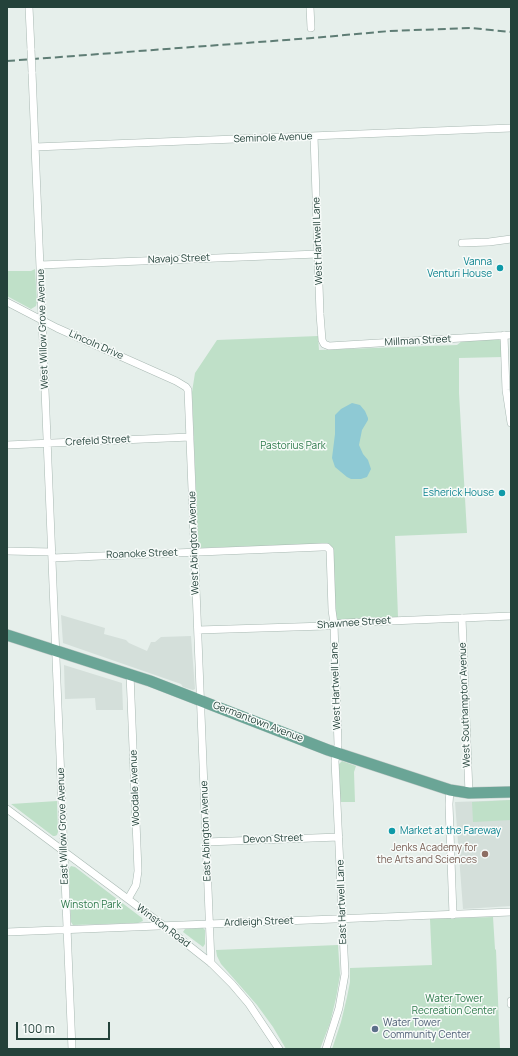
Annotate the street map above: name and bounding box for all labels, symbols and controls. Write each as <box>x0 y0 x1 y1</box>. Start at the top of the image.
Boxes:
street label: Seminole Avenue <box>233 131 313 145</box>
street label: West Hartwell Lane <box>310 197 326 285</box>
street label: Navajo Street <box>148 252 210 266</box>
place label: Vanna Venturi House <box>427 256 492 280</box>
marker: Vanna Venturi House <box>495 263 505 273</box>
street label: West Willow Grove Avenue <box>35 269 51 389</box>
street label: Lincoln Drive <box>67 328 125 362</box>
street label: Millman Street <box>384 333 452 349</box>
street label: Crefeld Street <box>65 433 131 449</box>
park label: Pastorius Park <box>260 440 326 452</box>
place label: Esherick House <box>423 487 494 499</box>
marker: Esherick House <box>497 488 507 498</box>
street label: West Abington Avenue <box>186 491 202 595</box>
street label: Roanoke Street <box>106 547 178 561</box>
street label: Shawnee Street <box>317 614 391 632</box>
street label: West Hartwell Lane <box>328 642 344 730</box>
street label: West Southampton Avenue <box>457 642 473 768</box>
street label: Germantown Avenue <box>211 699 305 745</box>
street label: Woodale Avenue <box>128 750 142 826</box>
street label: East Willow Grove Avenue <box>55 767 71 885</box>
street label: East Abington Avenue <box>198 780 214 882</box>
place label: Market at the Fareway <box>400 825 501 837</box>
marker: Market at the Fareway <box>387 826 397 836</box>
street label: Devon Street <box>243 832 303 846</box>
place label: Jenks Academy for the Arts and Sciences <box>377 842 477 866</box>
marker: Jenks Academy for the Arts and Sciences <box>480 849 490 859</box>
street label: East Hartwell Lane <box>335 859 349 945</box>
park label: Winston Park <box>61 899 121 911</box>
street label: Winston Road <box>134 902 192 950</box>
street label: Ardleigh Street <box>224 915 294 929</box>
park label: Water Tower Recreation Center <box>412 993 496 1016</box>
scale bar <box>18 1014 112 1040</box>
place label: Water Tower Community Center <box>383 1017 470 1040</box>
text: 100 m <box>23 1020 55 1037</box>
marker: Water Tower Community Center <box>370 1024 380 1034</box>

